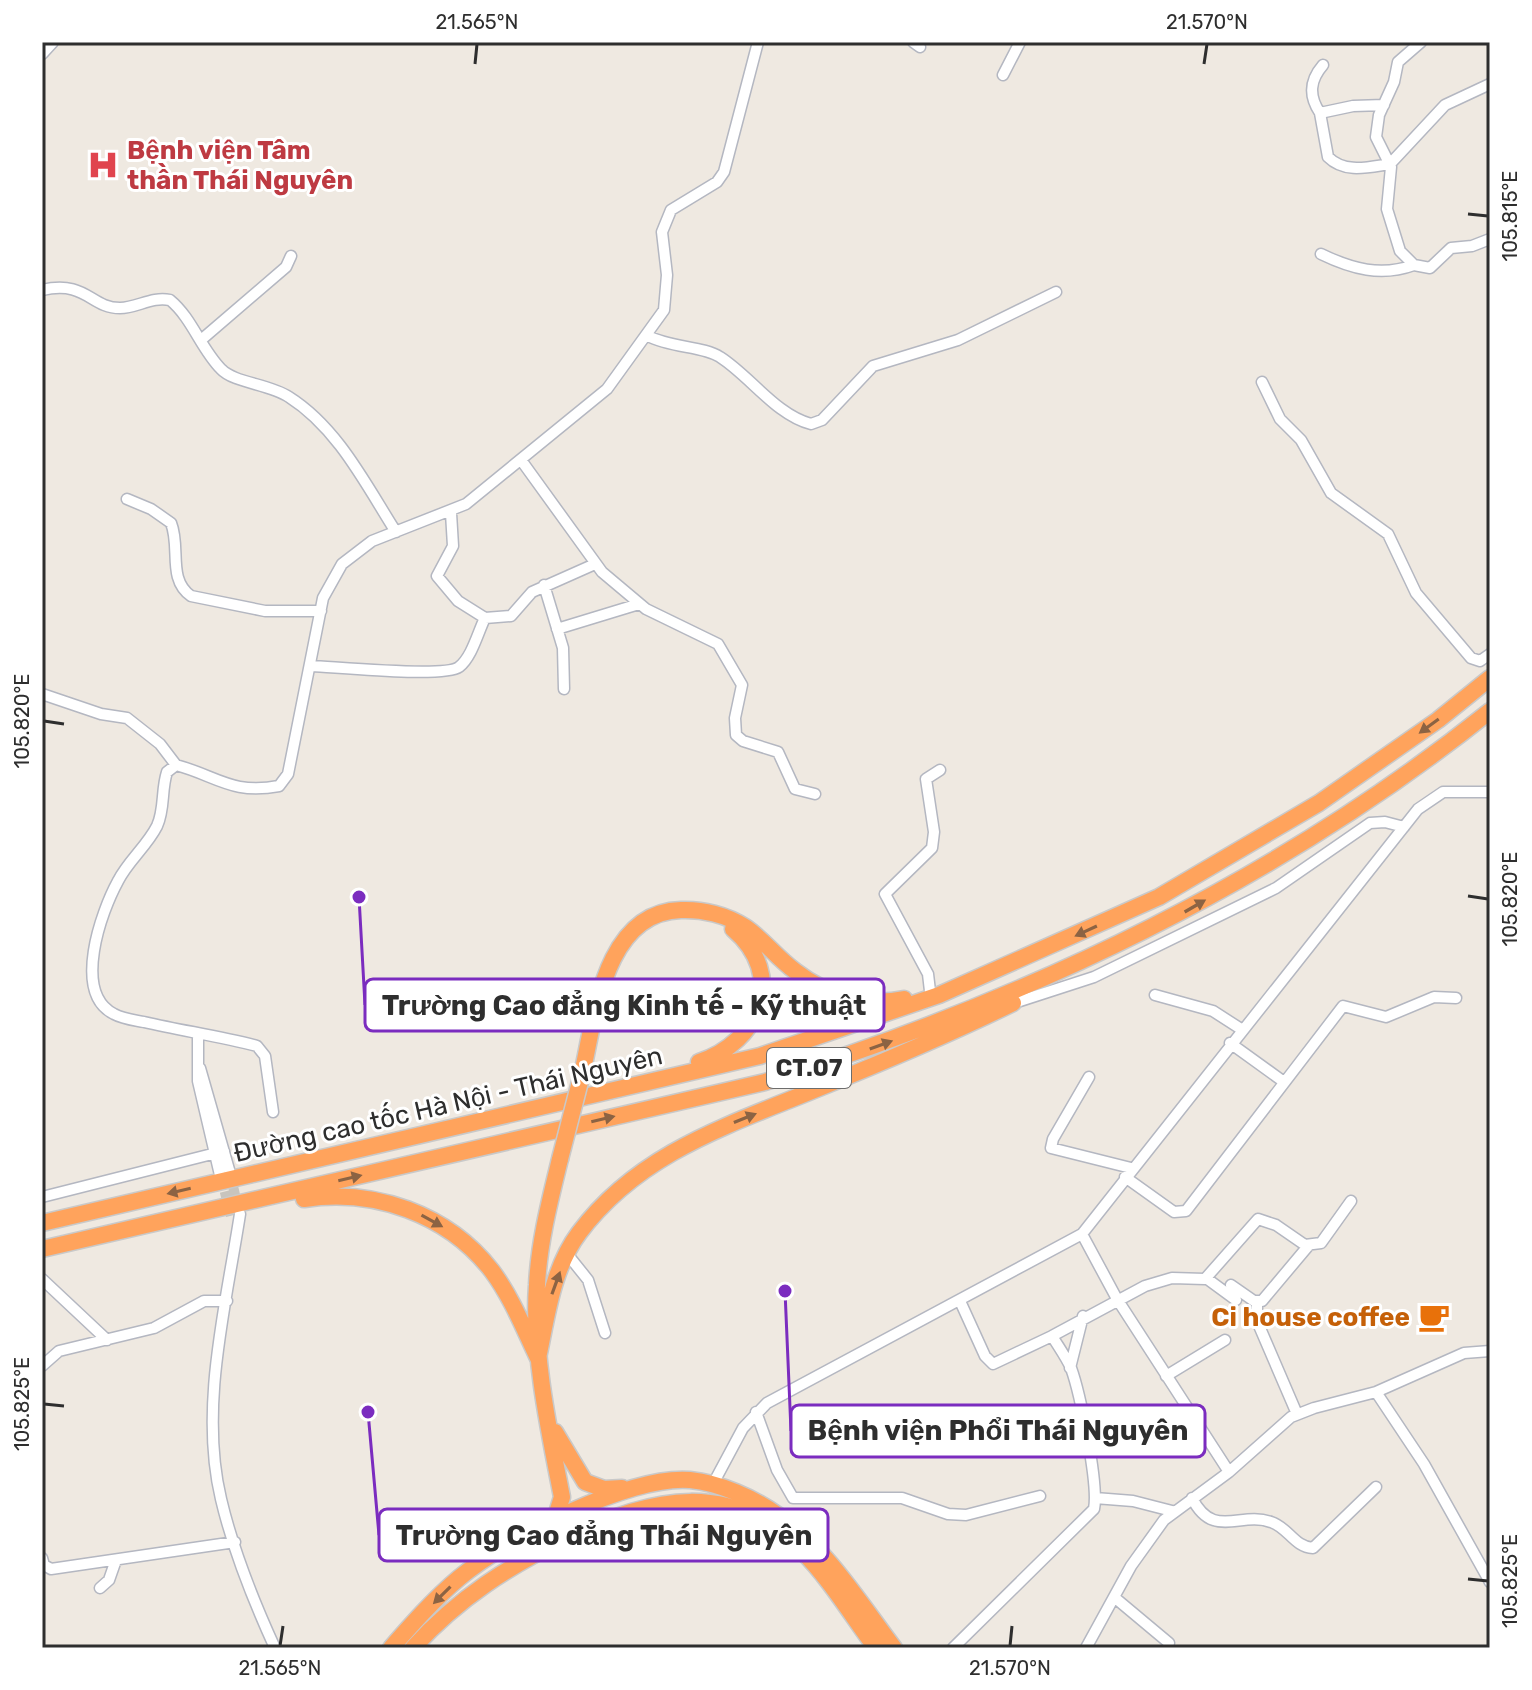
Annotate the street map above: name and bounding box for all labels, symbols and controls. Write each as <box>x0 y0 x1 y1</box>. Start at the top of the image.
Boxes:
text: 21.565°N <box>436 10 518 34</box>
text: 21.570°N <box>1166 10 1248 34</box>
place label: Bệnh viện Tâm thần Thái Nguyên <box>127 135 353 196</box>
hospital icon: Bệnh viện Tâm thần Thái Nguyên <box>86 148 120 182</box>
text: 105.815°E <box>1498 171 1522 261</box>
text: 105.820°E <box>10 674 34 768</box>
one-way arrow <box>1418 718 1439 733</box>
text: 105.820°E <box>1498 852 1522 946</box>
one-way arrow <box>1184 899 1206 913</box>
one-way arrow <box>1074 924 1098 938</box>
callout: Trường Cao đẳng Kinh tế - Kỹ thuật <box>365 979 884 1031</box>
text: Trường Cao đẳng Kinh tế - Kỹ thuật <box>382 987 866 1022</box>
one-way arrow <box>869 1038 893 1051</box>
street label: Đường cao tốc Hà Nội - Thái Nguyên <box>230 1039 666 1169</box>
road number: CT.07 <box>767 1048 851 1088</box>
one-way arrow <box>733 1111 757 1124</box>
one-way arrow <box>591 1112 616 1125</box>
one-way arrow <box>337 1172 362 1184</box>
one-way arrow <box>166 1185 191 1198</box>
one-way arrow <box>421 1214 444 1228</box>
one-way arrow <box>550 1271 563 1295</box>
cafe icon: Ci house coffee <box>1417 1300 1451 1334</box>
place label: Ci house coffee <box>1211 1302 1410 1333</box>
text: 105.825°E <box>10 1357 34 1451</box>
callout: Bệnh viện Phổi Thái Nguyên <box>791 1405 1205 1457</box>
text: Bệnh viện Phổi Thái Nguyên <box>807 1414 1189 1447</box>
callout: Trường Cao đẳng Thái Nguyên <box>379 1509 828 1561</box>
text: Trường Cao đẳng Thái Nguyên <box>396 1519 812 1552</box>
text: 105.825°E <box>1498 1534 1522 1628</box>
one-way arrow <box>433 1585 452 1604</box>
text: 21.565°N <box>239 1656 321 1680</box>
text: 21.570°N <box>969 1656 1051 1680</box>

